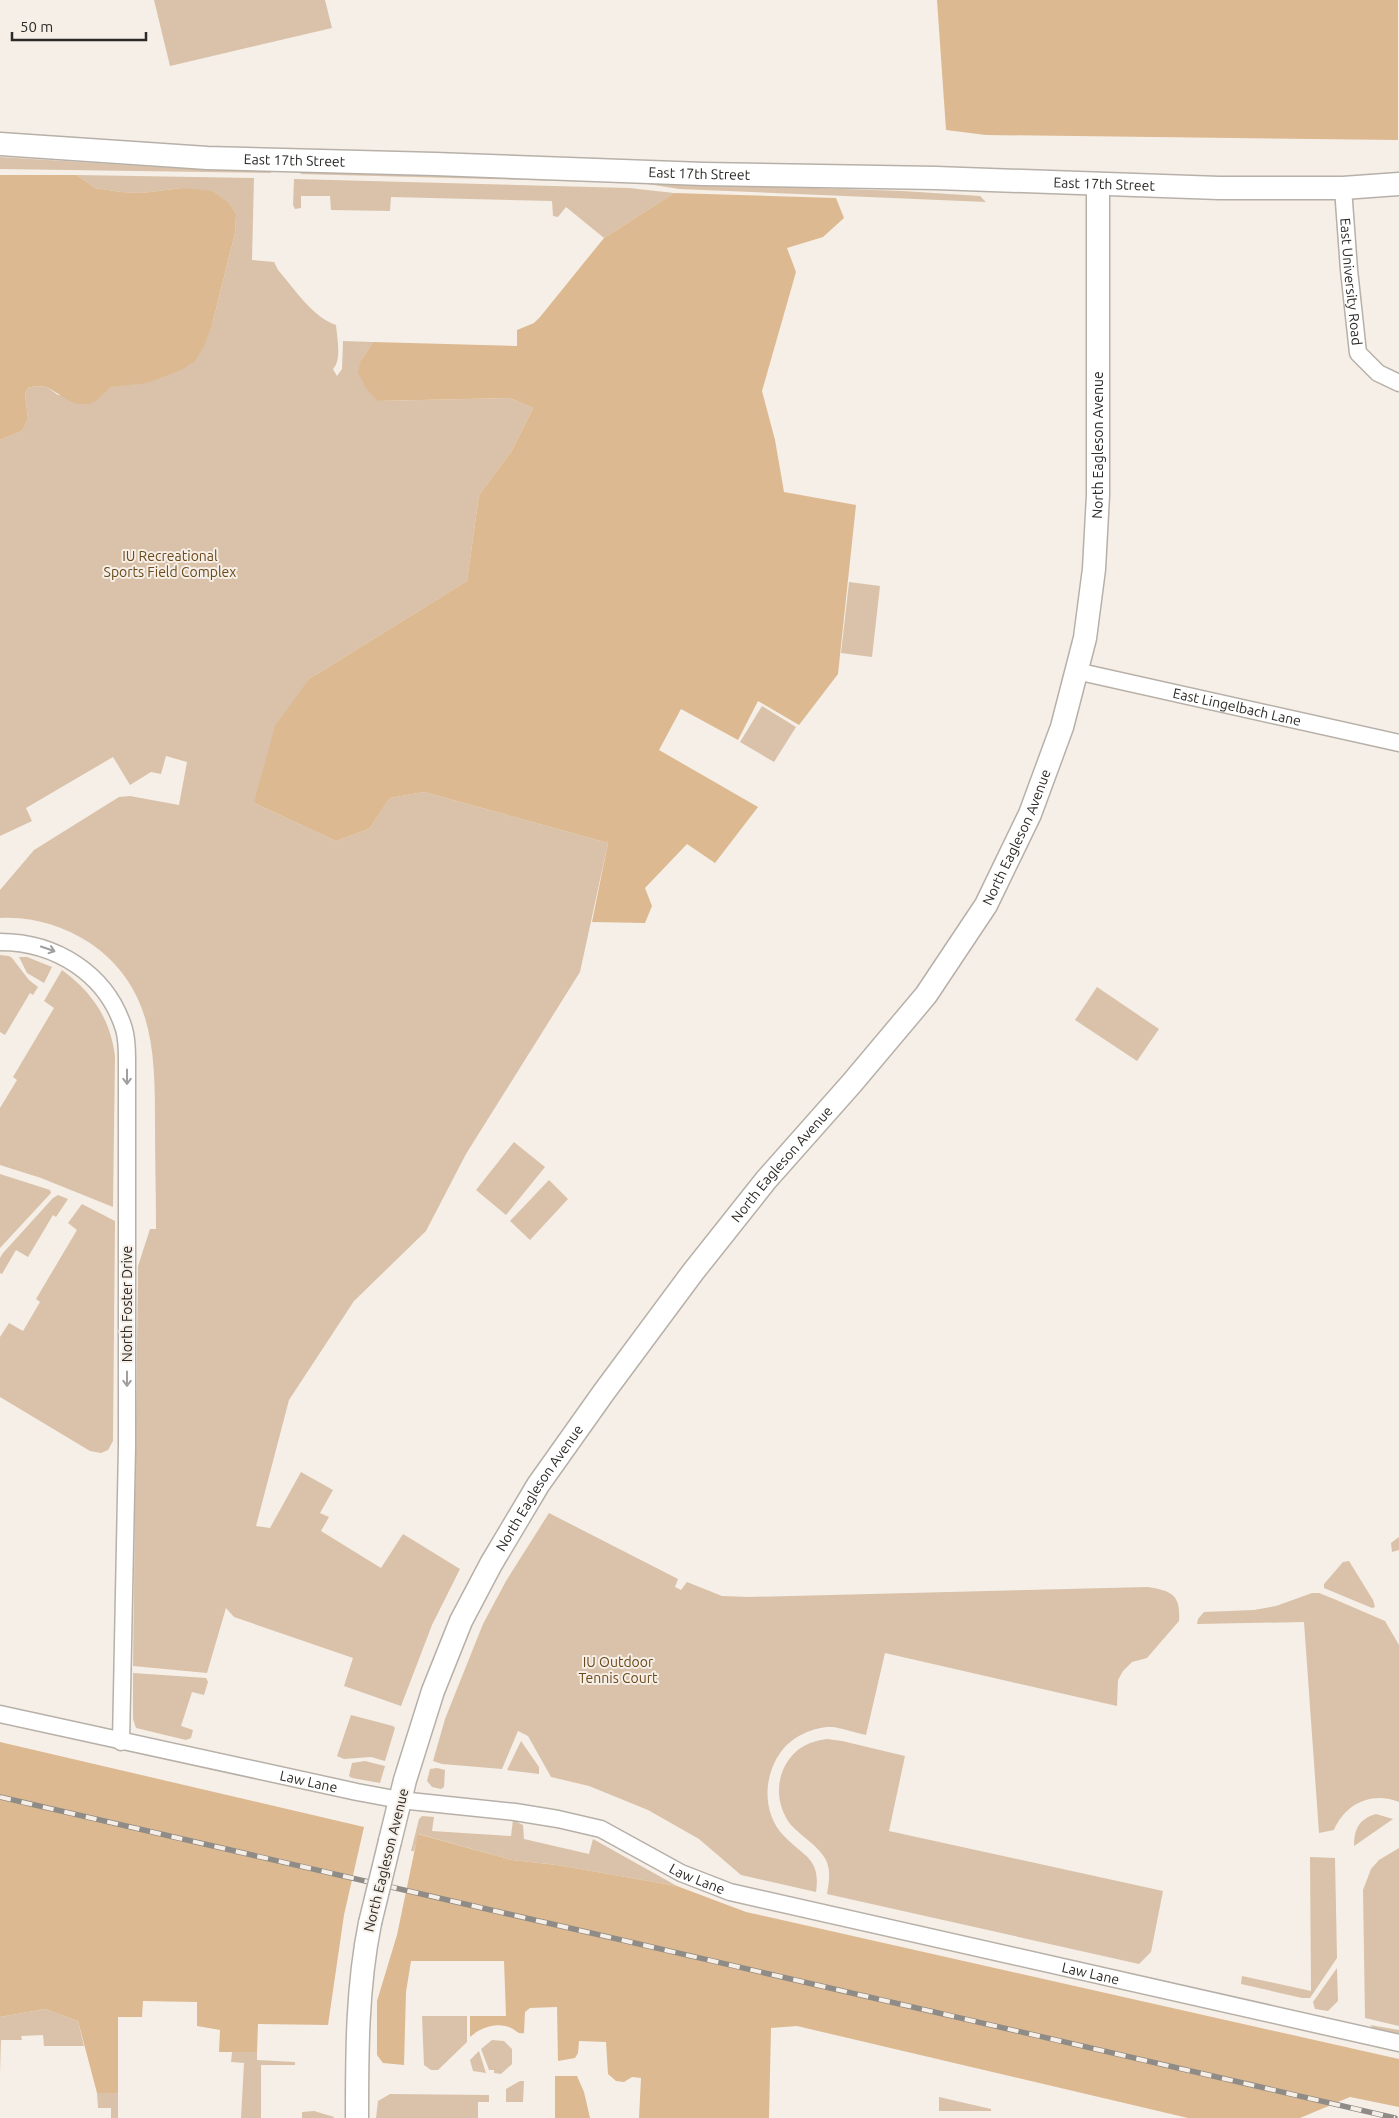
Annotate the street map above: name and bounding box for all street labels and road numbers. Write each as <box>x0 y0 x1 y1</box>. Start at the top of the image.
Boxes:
street label: East 17th Street <box>244 151 346 170</box>
street label: East 17th Street <box>648 164 751 183</box>
street label: East 17th Street <box>1053 174 1156 194</box>
street label: East University Road <box>1337 217 1365 346</box>
street label: North Eagleson Avenue <box>1089 371 1106 519</box>
street label: East Lingelbach Lane <box>1171 685 1303 729</box>
street label: North Eagleson Avenue <box>979 767 1054 908</box>
street label: North Eagleson Avenue <box>728 1103 836 1225</box>
street label: North Foster Drive <box>119 1246 135 1362</box>
street label: North Eagleson Avenue <box>492 1422 586 1554</box>
street label: Law Lane <box>278 1767 339 1796</box>
street label: North Eagleson Avenue <box>360 1787 412 1933</box>
street label: Law Lane <box>667 1860 727 1897</box>
street label: Law Lane <box>1060 1959 1121 1988</box>

